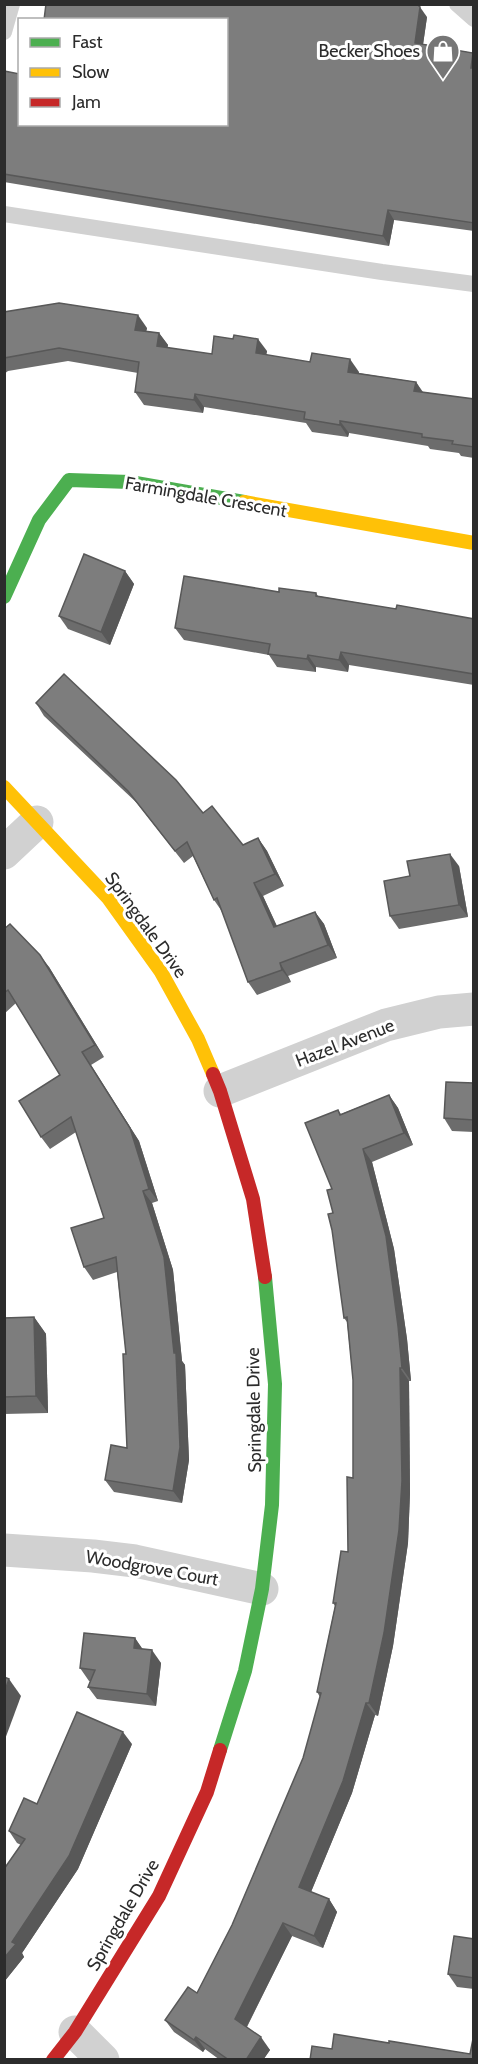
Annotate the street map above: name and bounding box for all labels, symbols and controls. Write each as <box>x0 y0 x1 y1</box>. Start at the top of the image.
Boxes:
legend <box>18 18 228 126</box>
text: Fast <box>72 31 103 53</box>
shop icon: Becker Shoes <box>425 33 461 80</box>
place label: Becker Shoes <box>319 40 420 62</box>
text: Slow <box>72 61 109 83</box>
text: Jam <box>71 91 101 113</box>
street label: Farmingdale Crescent <box>123 472 289 522</box>
street label: Springdale Drive <box>100 868 192 982</box>
street label: Hazel Avenue <box>292 1014 398 1072</box>
street label: Springdale Drive <box>242 1347 266 1473</box>
street label: Woodgrove Court <box>84 1546 220 1590</box>
street label: Springdale Drive <box>82 1855 164 1975</box>

